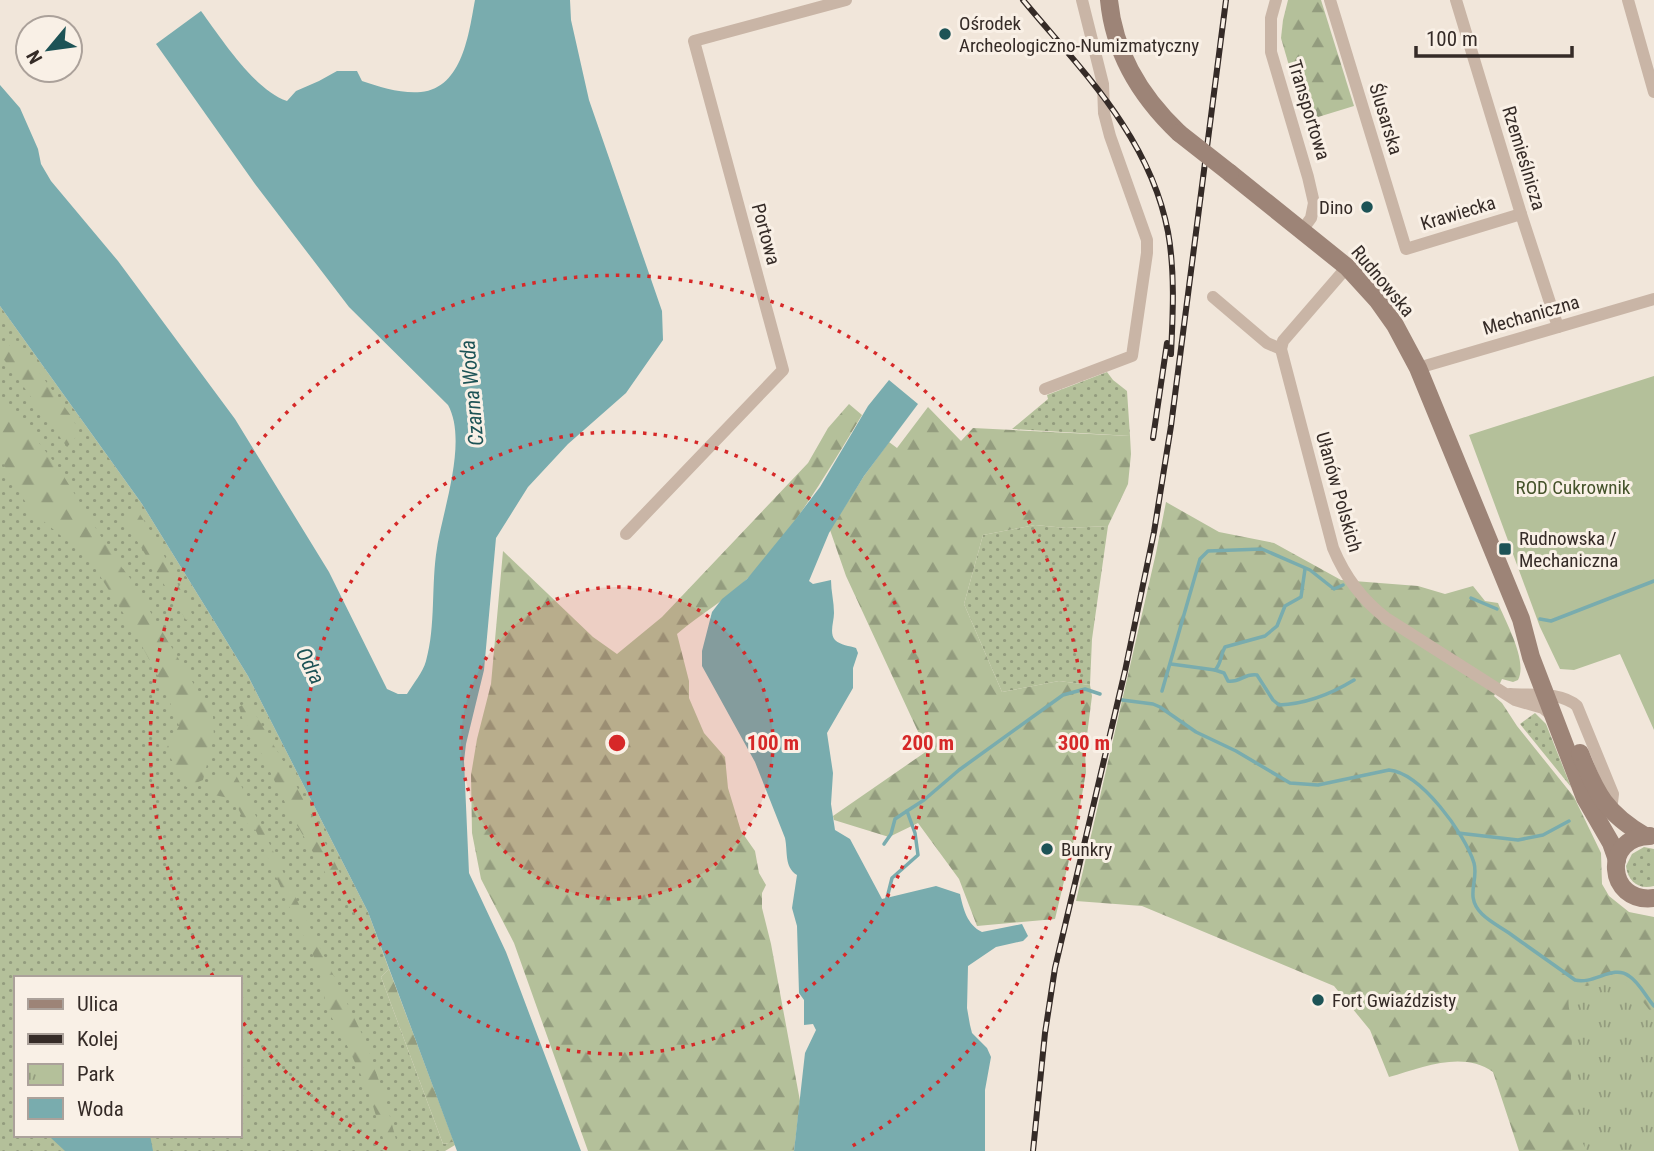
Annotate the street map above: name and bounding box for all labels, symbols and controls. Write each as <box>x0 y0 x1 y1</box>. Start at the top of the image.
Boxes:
place label: Ośrodek Archeologiczno-Numizmatyczny <box>959 12 1199 57</box>
north arrow <box>14 14 84 84</box>
scale bar <box>1416 14 1572 58</box>
marker: Ośrodek Archeologiczno-Numizmatyczny <box>937 26 953 42</box>
text: 100 m <box>1426 27 1478 51</box>
text: N <box>22 46 47 68</box>
street label: Transportowa <box>1283 57 1335 163</box>
street label: Ślusarska <box>1364 81 1408 157</box>
street label: Rzemieślnicza <box>1497 103 1551 213</box>
street label: Krawiecka <box>1418 191 1498 235</box>
place label: Dino <box>1319 196 1353 219</box>
marker: Dino <box>1359 199 1375 215</box>
street label: Portowa <box>747 201 785 267</box>
street label: Rudnowska <box>1347 241 1419 321</box>
street label: Mechaniczna <box>1480 290 1582 340</box>
water label: Czarna Woda <box>455 339 489 447</box>
street label: Ułanów Polskich <box>1311 429 1367 555</box>
park label: ROD Cukrownik <box>1516 476 1631 499</box>
place label: Rudnowska / Mechaniczna <box>1519 527 1618 572</box>
marker: Rudnowska / Mechaniczna <box>1497 541 1513 557</box>
water label: Odra <box>291 644 329 688</box>
centre of rings <box>605 731 629 755</box>
text: 100 m <box>747 731 799 755</box>
text: 200 m <box>902 731 954 755</box>
text: 300 m <box>1058 731 1110 755</box>
place label: Bunkry <box>1061 838 1112 861</box>
marker: Bunkry <box>1039 841 1055 857</box>
legend <box>14 976 242 1137</box>
place label: Fort Gwiaździsty <box>1332 989 1456 1012</box>
text: Ulica <box>77 992 118 1016</box>
marker: Fort Gwiaździsty <box>1310 992 1326 1008</box>
text: Kolej <box>77 1027 118 1051</box>
text: Park <box>77 1062 115 1086</box>
text: Woda <box>77 1097 124 1121</box>

